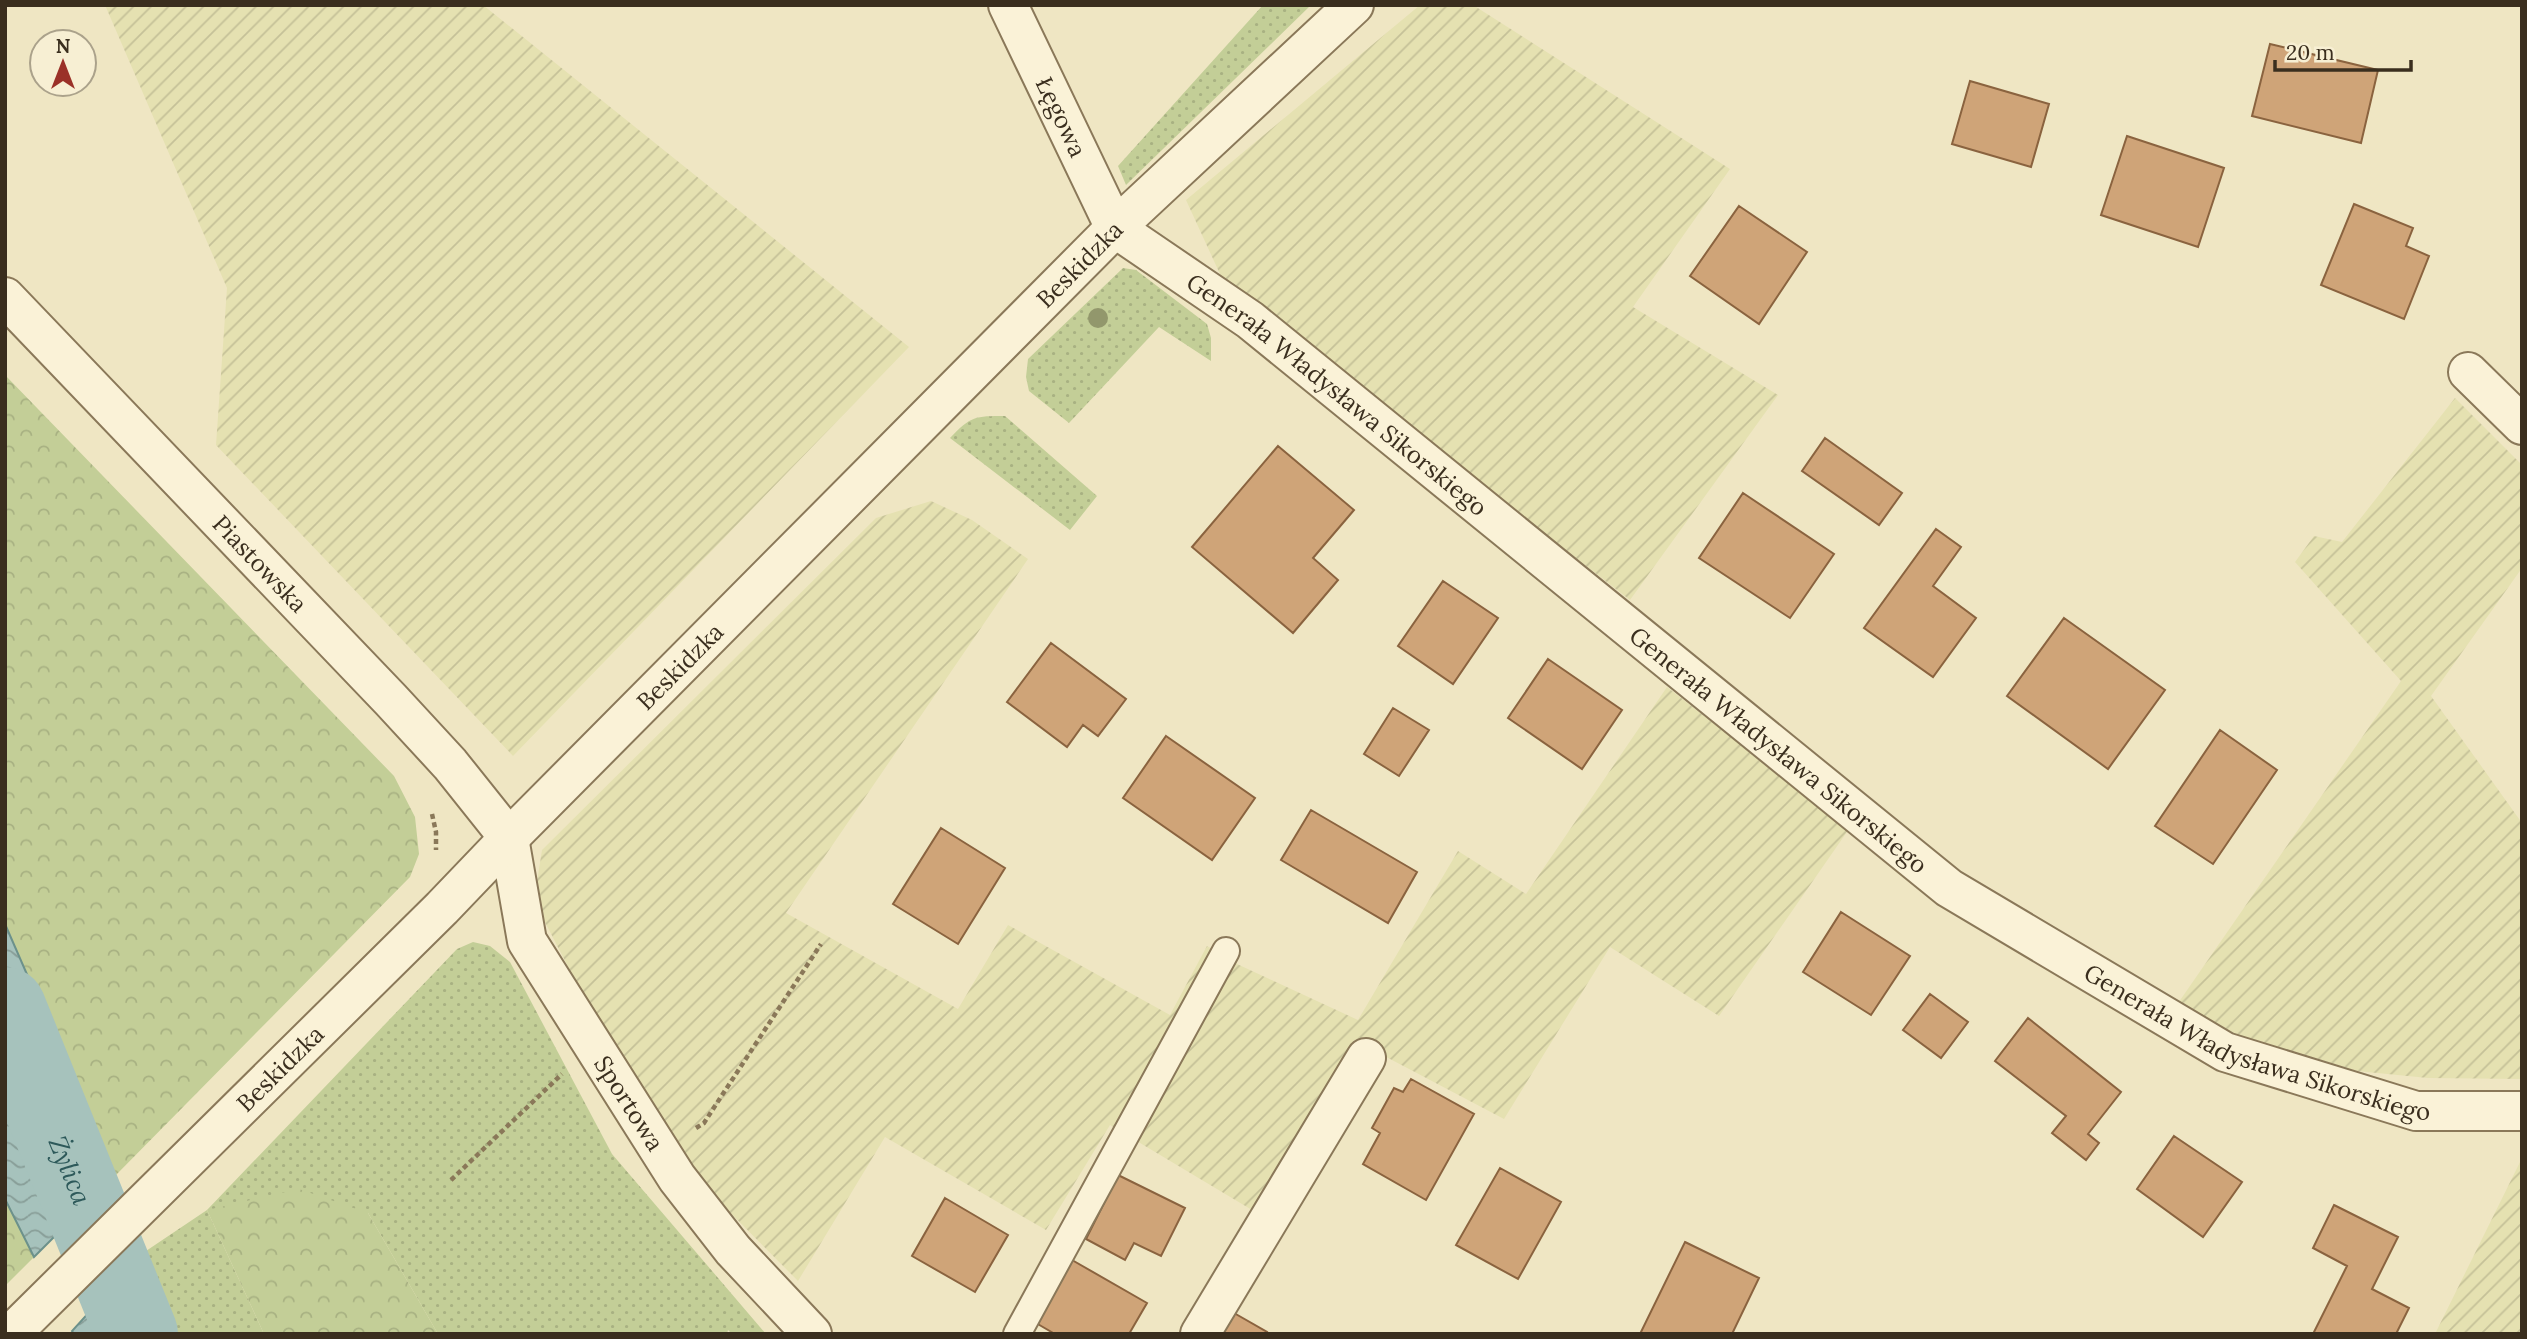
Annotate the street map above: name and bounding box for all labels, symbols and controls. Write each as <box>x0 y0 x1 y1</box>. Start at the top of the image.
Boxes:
north arrow <box>28 28 98 98</box>
scale bar <box>2275 28 2412 72</box>
text: N <box>56 34 71 58</box>
text: 20 m <box>2286 39 2335 66</box>
street label: Łęgowa <box>1029 72 1094 162</box>
street label: Beskidzka <box>1029 214 1129 314</box>
street label: Generała Władysława Sikorskiego <box>1181 266 1494 522</box>
street label: Piastowska <box>206 508 314 619</box>
street label: Beskidzka <box>630 616 730 716</box>
street label: Generała Władysława Sikorskiego <box>1623 619 1934 880</box>
street label: Generała Władysława Sikorskiego <box>2079 956 2430 1127</box>
street label: Beskidzka <box>230 1018 330 1118</box>
street label: Sportowa <box>588 1050 671 1156</box>
water label: Żylica <box>42 1131 100 1210</box>

